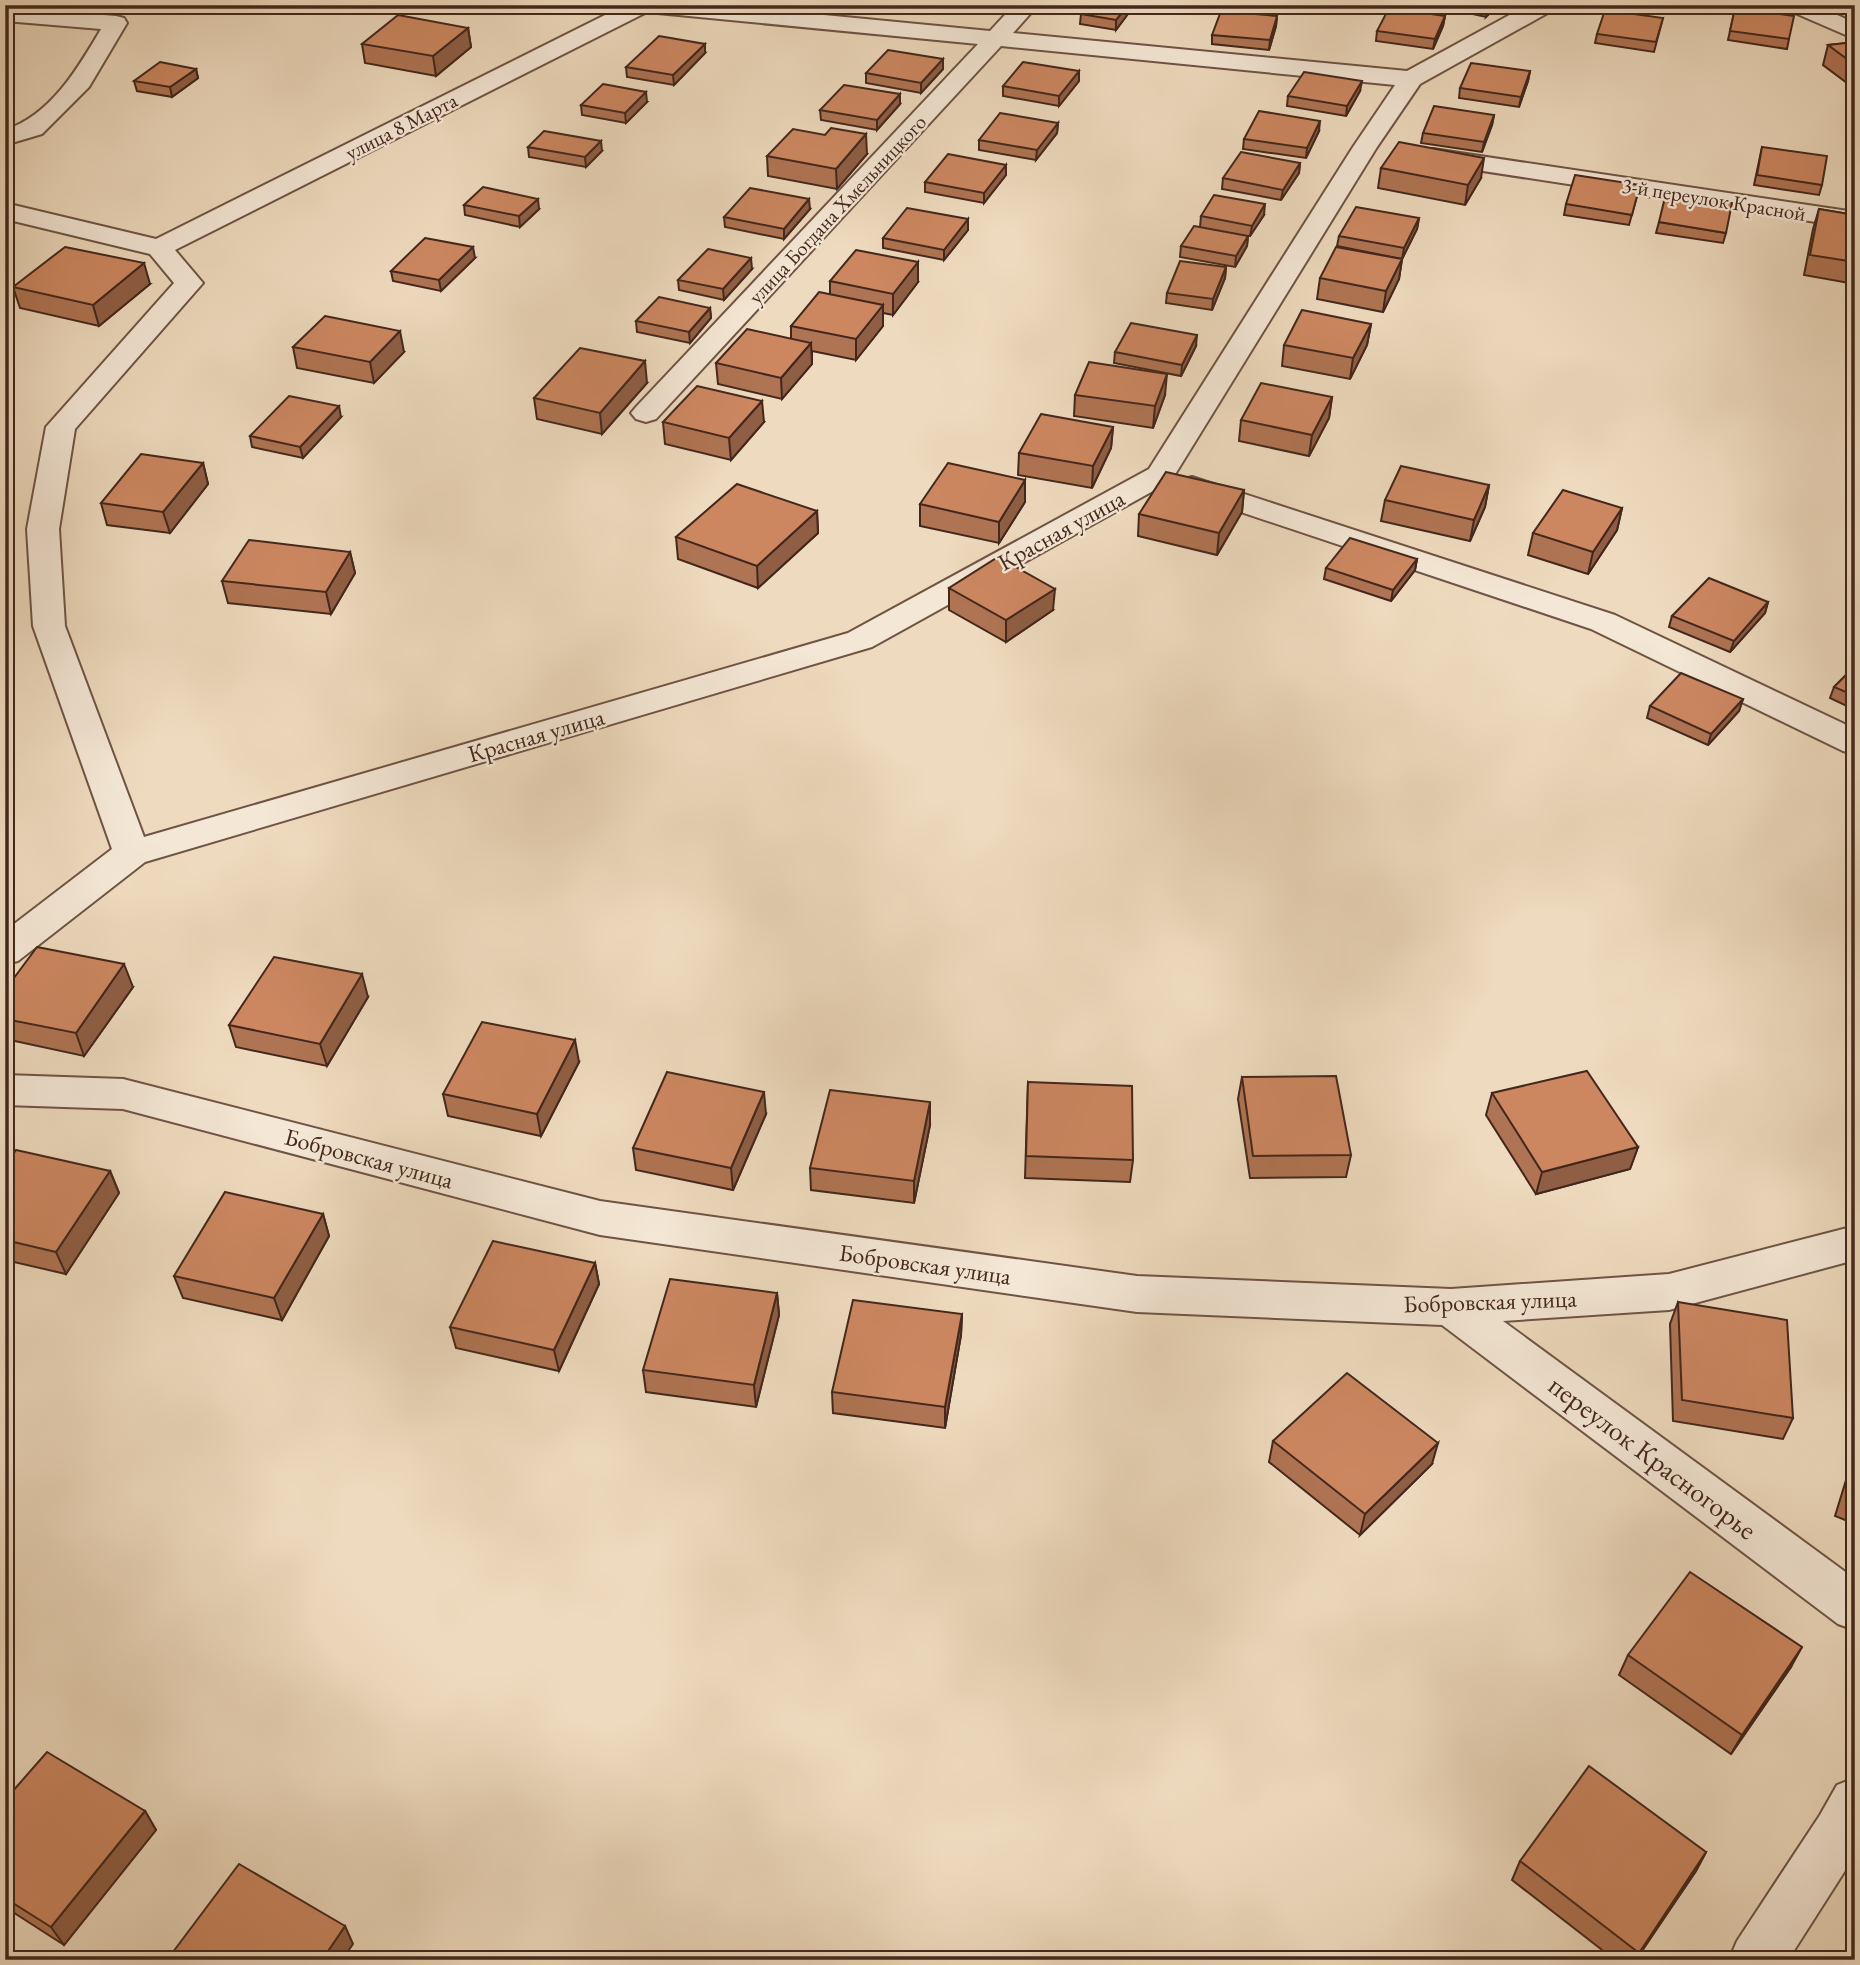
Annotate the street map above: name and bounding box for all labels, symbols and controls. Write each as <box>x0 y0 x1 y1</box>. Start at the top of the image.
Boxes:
street label: улица 8 Марта <box>340 86 462 166</box>
street label: улица Богдана Хмельницкого <box>742 109 932 309</box>
street label: 3-й переулок Красной <box>1620 171 1808 227</box>
street label: Красная улица <box>992 482 1130 578</box>
street label: Красная улица <box>464 701 608 769</box>
street label: Бобровская улица <box>281 1121 457 1196</box>
street label: Бобровская улица <box>837 1237 1013 1291</box>
street label: Бобровская улица <box>1403 1282 1578 1320</box>
street label: переулок Красногорье <box>1542 1367 1764 1547</box>

